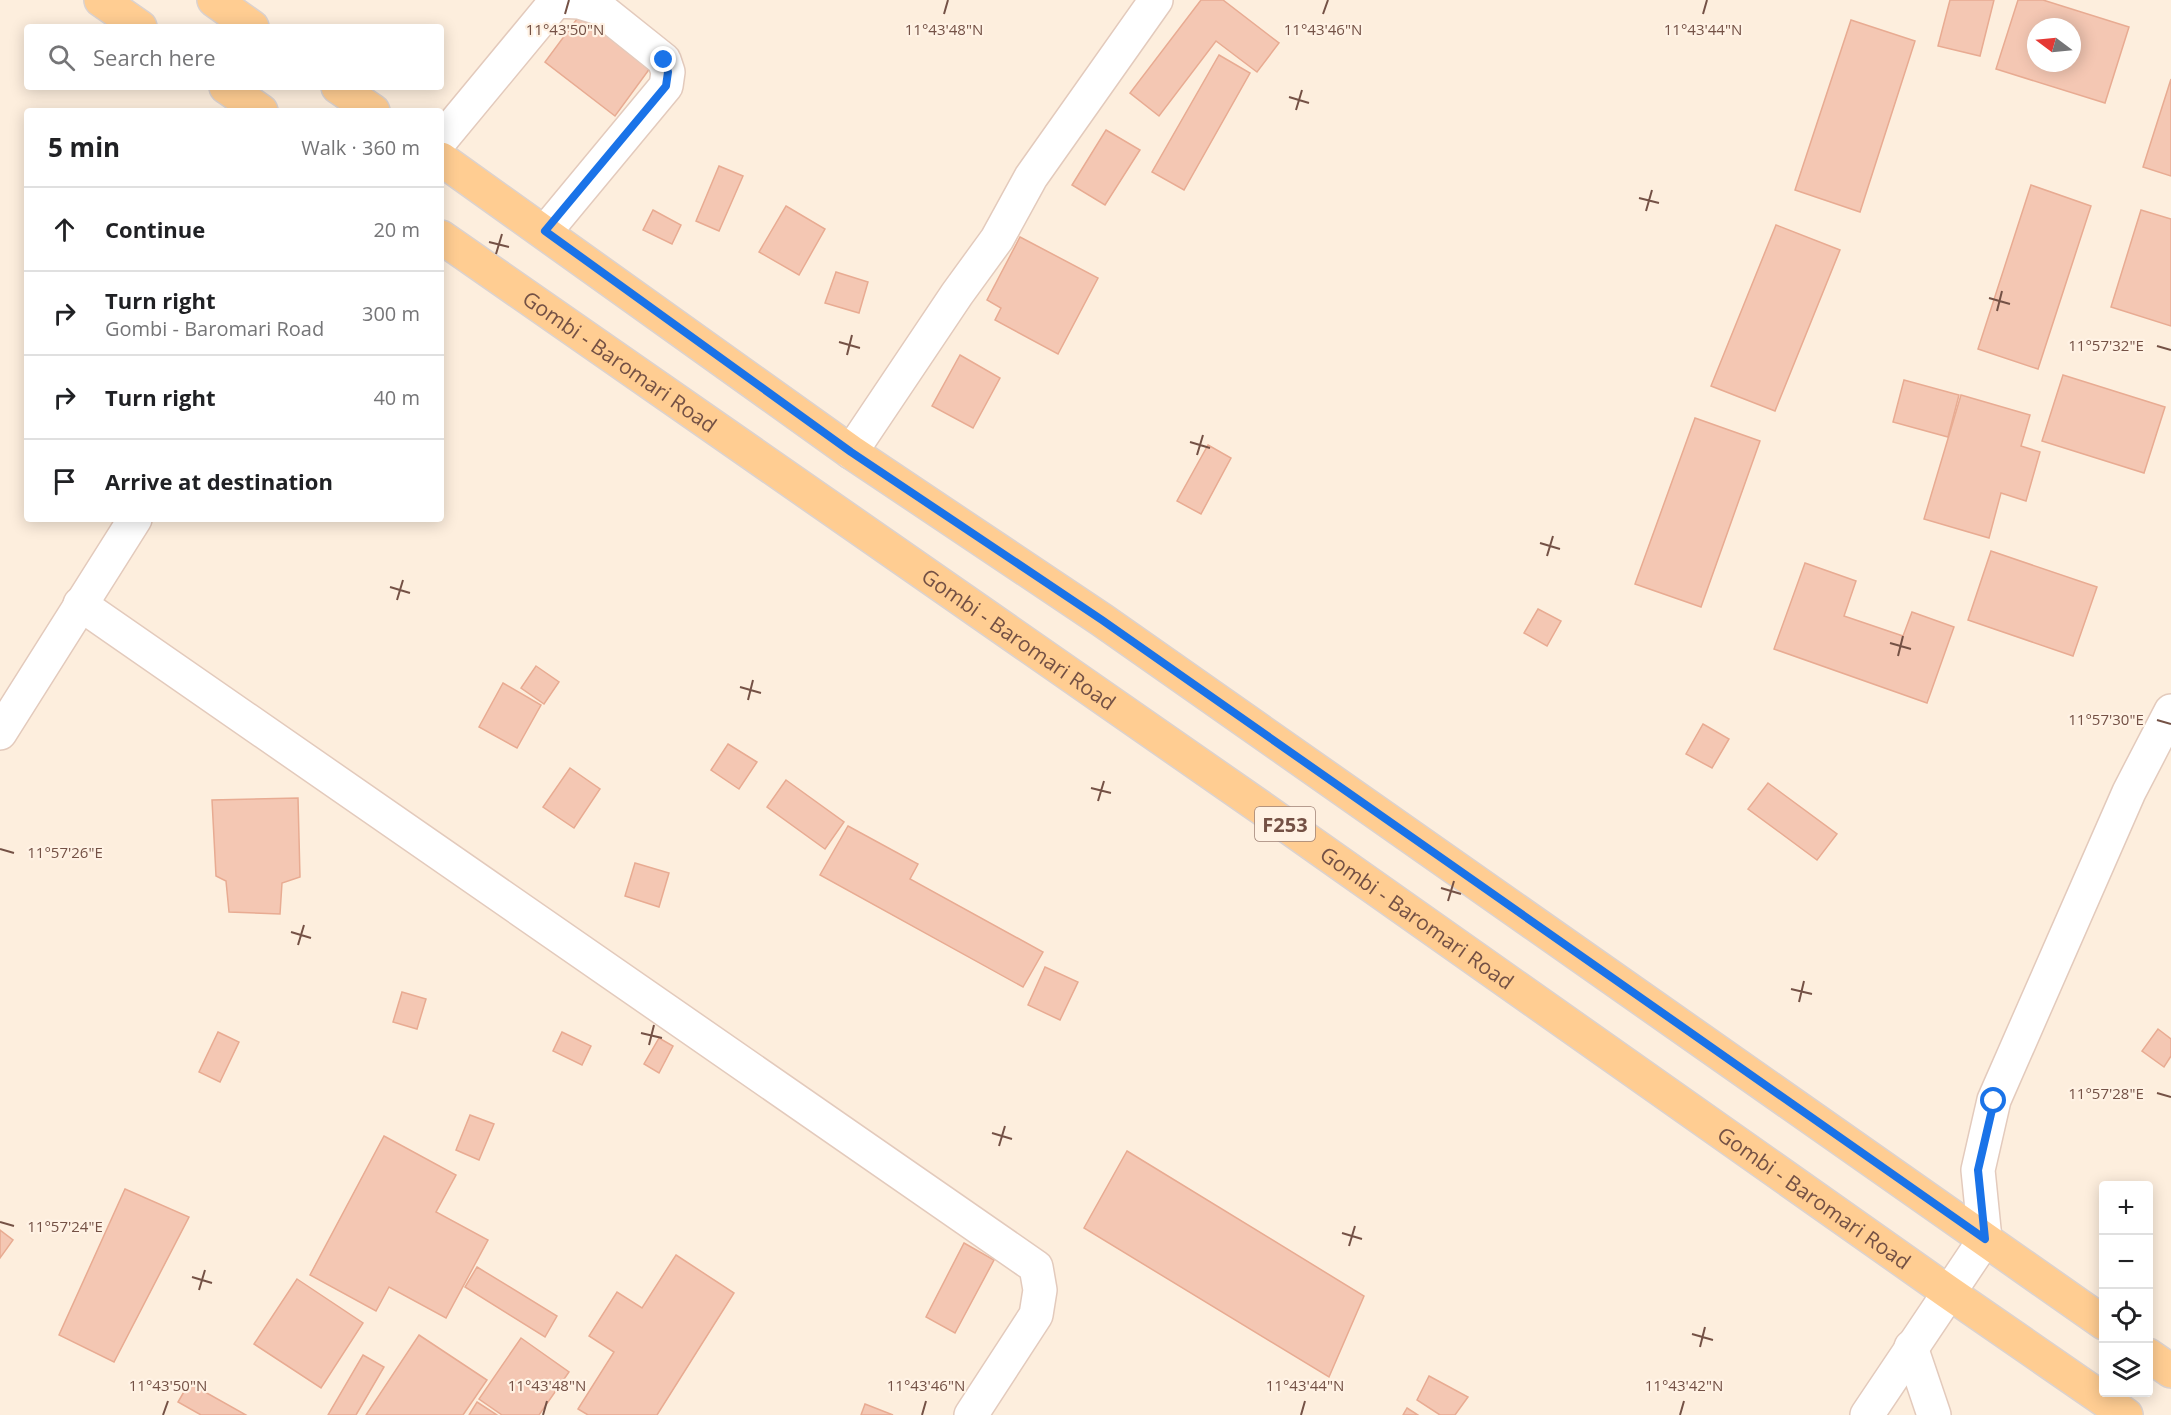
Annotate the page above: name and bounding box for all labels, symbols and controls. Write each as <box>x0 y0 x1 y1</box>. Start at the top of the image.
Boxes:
north arrow <box>2027 18 2081 72</box>
text: 11°43'50"N <box>526 19 604 39</box>
text: 11°43'48"N <box>905 19 983 39</box>
text: 11°43'46"N <box>1284 19 1362 39</box>
text: 11°43'44"N <box>1664 19 1742 39</box>
search box <box>24 24 444 90</box>
icon: search <box>45 41 78 74</box>
text: Search here <box>93 42 216 72</box>
route end <box>650 46 676 72</box>
text: 5 min <box>48 129 120 165</box>
text: Walk · 360 m <box>301 134 420 161</box>
icon: ahead <box>48 213 81 246</box>
text: Continue <box>105 214 205 244</box>
text: 20 m <box>373 216 420 243</box>
street label: Gombi - Baromari Road <box>517 284 722 439</box>
text: Turn right <box>105 285 216 315</box>
icon: right <box>48 297 81 330</box>
text: 300 m <box>362 300 420 327</box>
text: Gombi - Baromari Road <box>105 315 324 342</box>
text: 11°57'32"E <box>2068 335 2144 355</box>
icon: right <box>48 381 81 414</box>
text: Turn right <box>105 382 216 412</box>
text: 40 m <box>373 384 420 411</box>
icon: arrive <box>48 465 81 498</box>
text: Arrive at destination <box>105 466 333 496</box>
street label: Gombi - Baromari Road <box>916 562 1121 716</box>
text: 11°57'30"E <box>2068 709 2144 729</box>
road number: F253 <box>1255 807 1315 841</box>
street label: Gombi - Baromari Road <box>1315 840 1519 995</box>
text: 11°57'26"E <box>27 842 103 862</box>
text: 11°57'28"E <box>2068 1083 2144 1103</box>
route start <box>1980 1087 2006 1113</box>
street label: Gombi - Baromari Road <box>1712 1120 1917 1276</box>
map controls <box>2099 1181 2153 1397</box>
button: + <box>2099 1181 2153 1235</box>
text: 11°57'24"E <box>27 1216 103 1236</box>
button: − <box>2099 1235 2153 1289</box>
button: locate <box>2099 1289 2153 1343</box>
button: layers <box>2099 1343 2153 1397</box>
text: 11°43'50"N <box>129 1375 207 1395</box>
text: 11°43'48"N <box>508 1375 586 1395</box>
text: 11°43'46"N <box>887 1375 965 1395</box>
text: 11°43'44"N <box>1266 1375 1344 1395</box>
text: 11°43'42"N <box>1645 1375 1723 1395</box>

